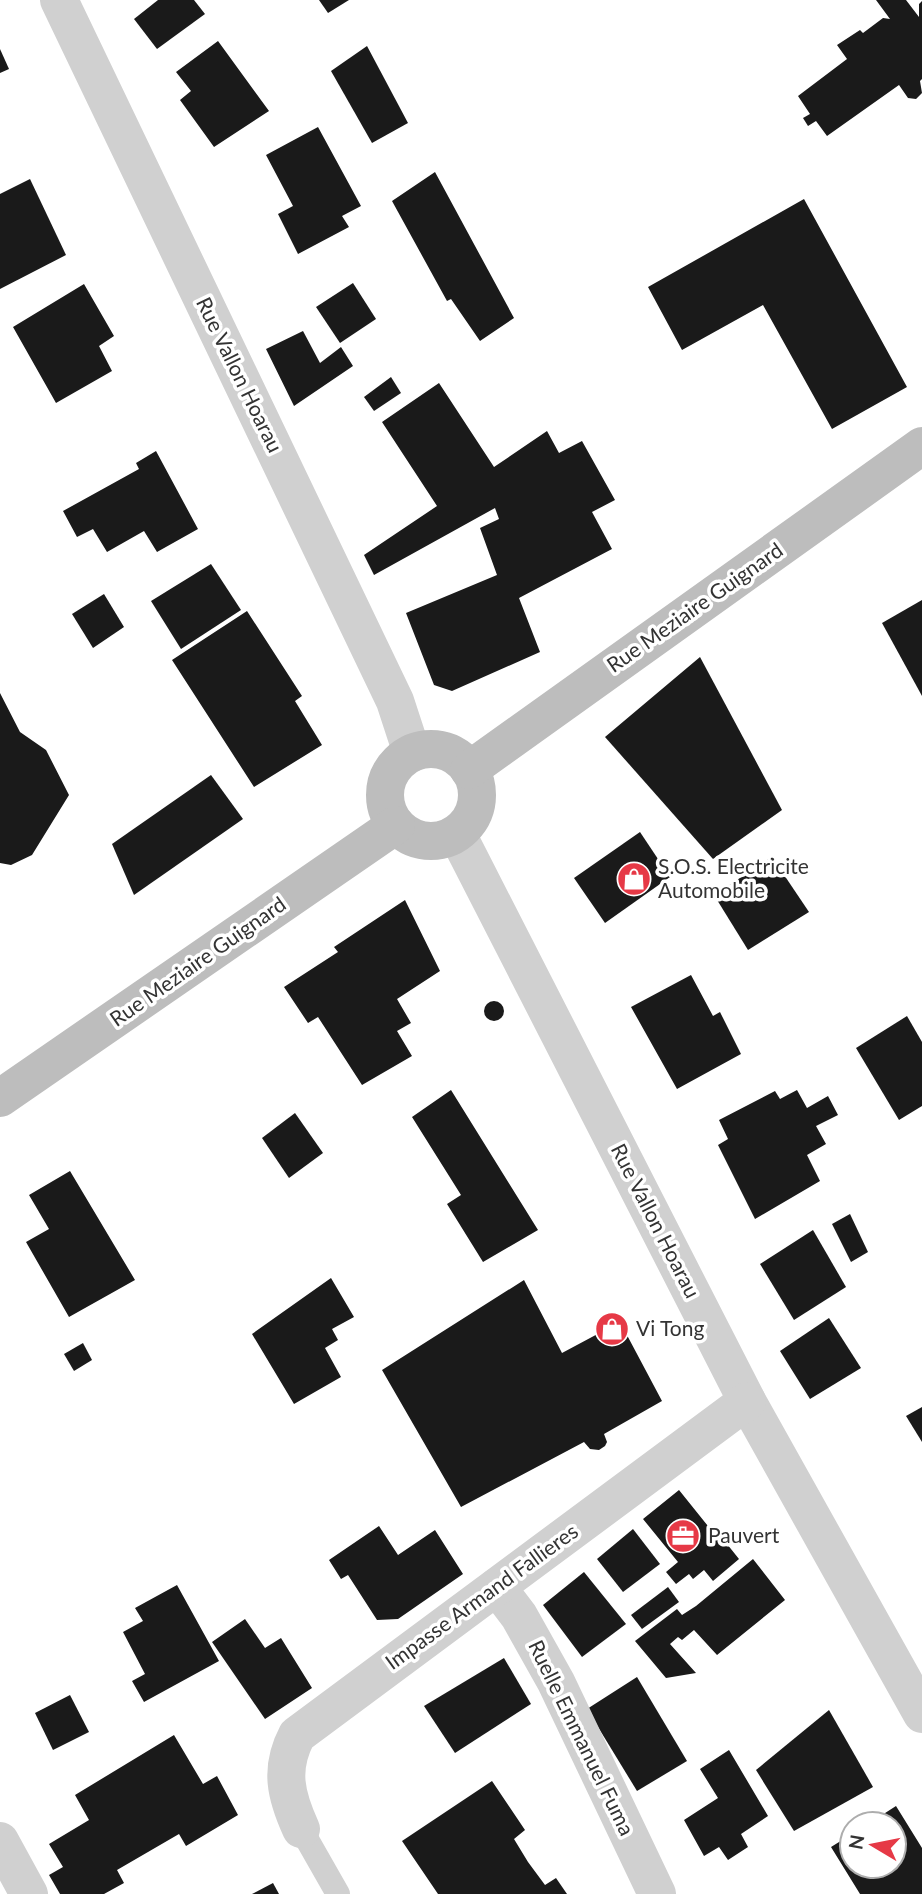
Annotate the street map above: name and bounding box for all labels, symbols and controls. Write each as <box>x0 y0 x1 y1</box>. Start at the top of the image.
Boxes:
street label: Rue Vallon Hoarau <box>192 293 289 456</box>
street label: Rue Meziaire Guignard <box>601 537 787 677</box>
place label: S.O.S. Electricite Automobile <box>658 853 809 902</box>
shop icon: S.O.S. Electricite Automobile <box>615 860 653 898</box>
street label: Rue Meziaire Guignard <box>104 891 290 1031</box>
street label: Rue Vallon Hoarau <box>607 1139 706 1302</box>
shop icon: Vi Tong <box>593 1310 631 1348</box>
place label: Vi Tong <box>636 1315 704 1340</box>
office icon: Pauvert <box>664 1517 702 1555</box>
street label: Impasse Armand Fallieres <box>380 1518 582 1674</box>
place label: Pauvert <box>708 1522 780 1547</box>
street label: Ruelle Emmanuel Fuma <box>524 1636 641 1839</box>
north arrow <box>838 1810 908 1880</box>
text: N <box>843 1833 868 1851</box>

